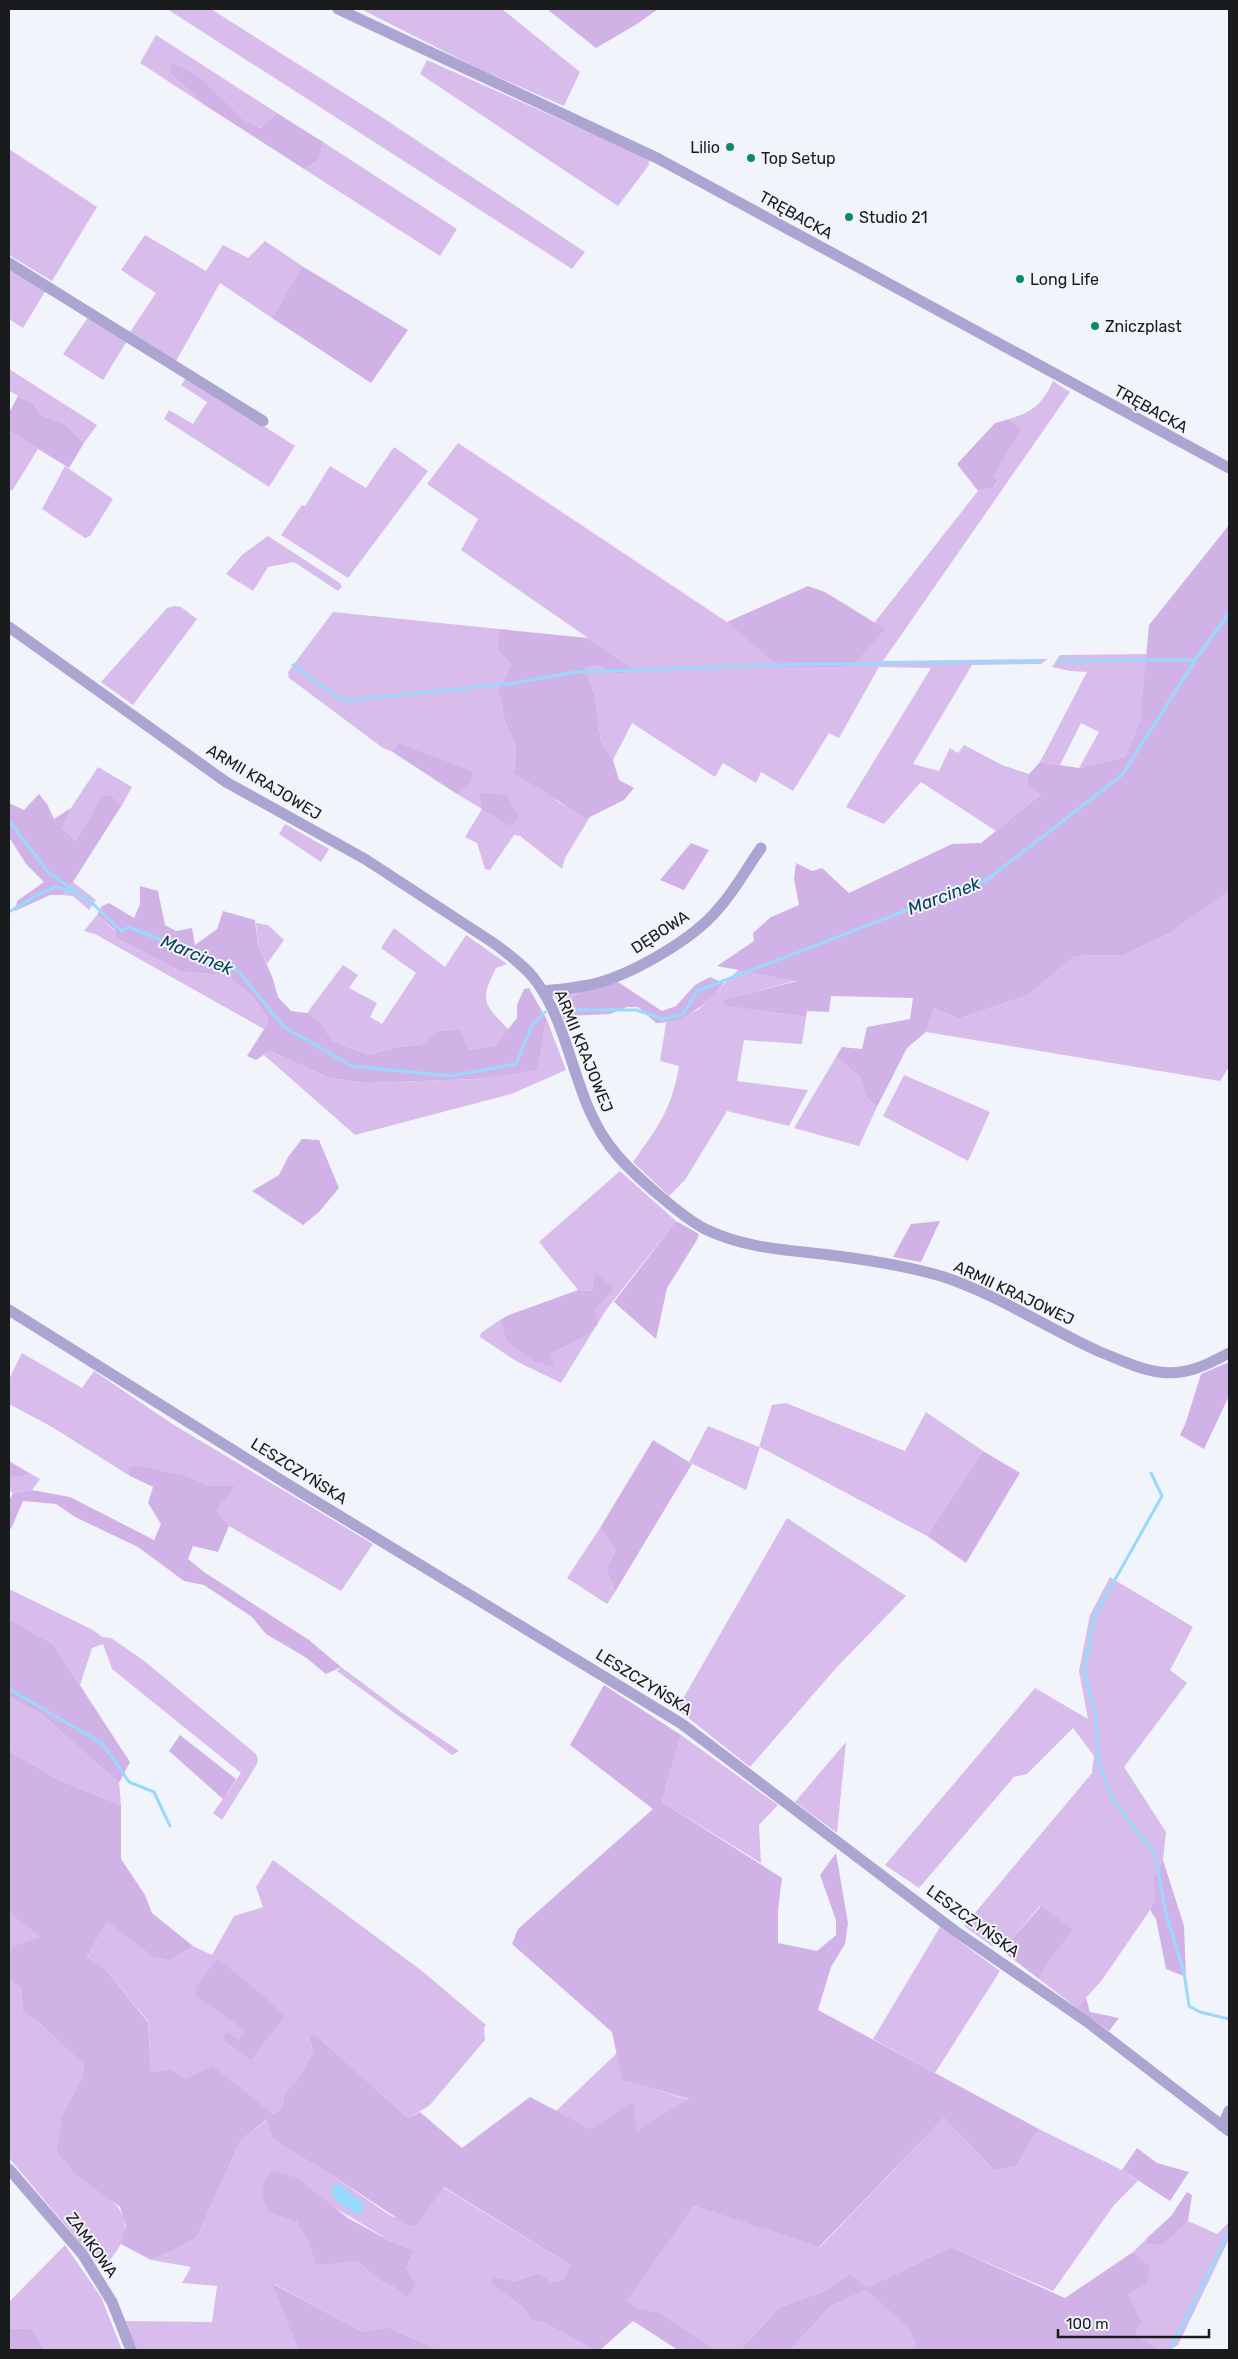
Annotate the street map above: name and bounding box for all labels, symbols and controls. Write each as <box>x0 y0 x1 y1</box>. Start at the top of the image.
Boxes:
place label: Lilio <box>690 138 720 157</box>
marker: Lilio <box>724 141 736 153</box>
place label: Top Setup <box>761 149 836 168</box>
marker: Top Setup <box>745 152 757 164</box>
street label: TRĘBACKA <box>755 187 836 244</box>
place label: Studio 21 <box>859 208 928 227</box>
marker: Studio 21 <box>843 211 855 223</box>
place label: Long Life <box>1030 270 1099 289</box>
marker: Long Life <box>1014 273 1026 285</box>
place label: Zniczplast <box>1105 317 1182 336</box>
marker: Zniczplast <box>1089 320 1101 332</box>
street label: TRĘBACKA <box>1110 381 1191 438</box>
street label: ARMII KRAJOWEJ <box>203 740 325 824</box>
water label: Marcinek <box>905 872 984 920</box>
street label: DĘBOWA <box>627 906 693 959</box>
water label: Marcinek <box>158 930 237 980</box>
street label: ARMII KRAJOWEJ <box>551 987 617 1115</box>
street label: ARMII KRAJOWEJ <box>951 1257 1077 1329</box>
street label: LESZCZYŃSKA <box>247 1434 351 1508</box>
street label: LESZCZYŃSKA <box>592 1645 696 1719</box>
street label: LESZCZYŃSKA <box>923 1881 1023 1961</box>
street label: ZAMKOWA <box>62 2209 122 2281</box>
scale bar <box>1058 2306 1209 2338</box>
text: 100 m <box>1066 2315 1108 2333</box>

